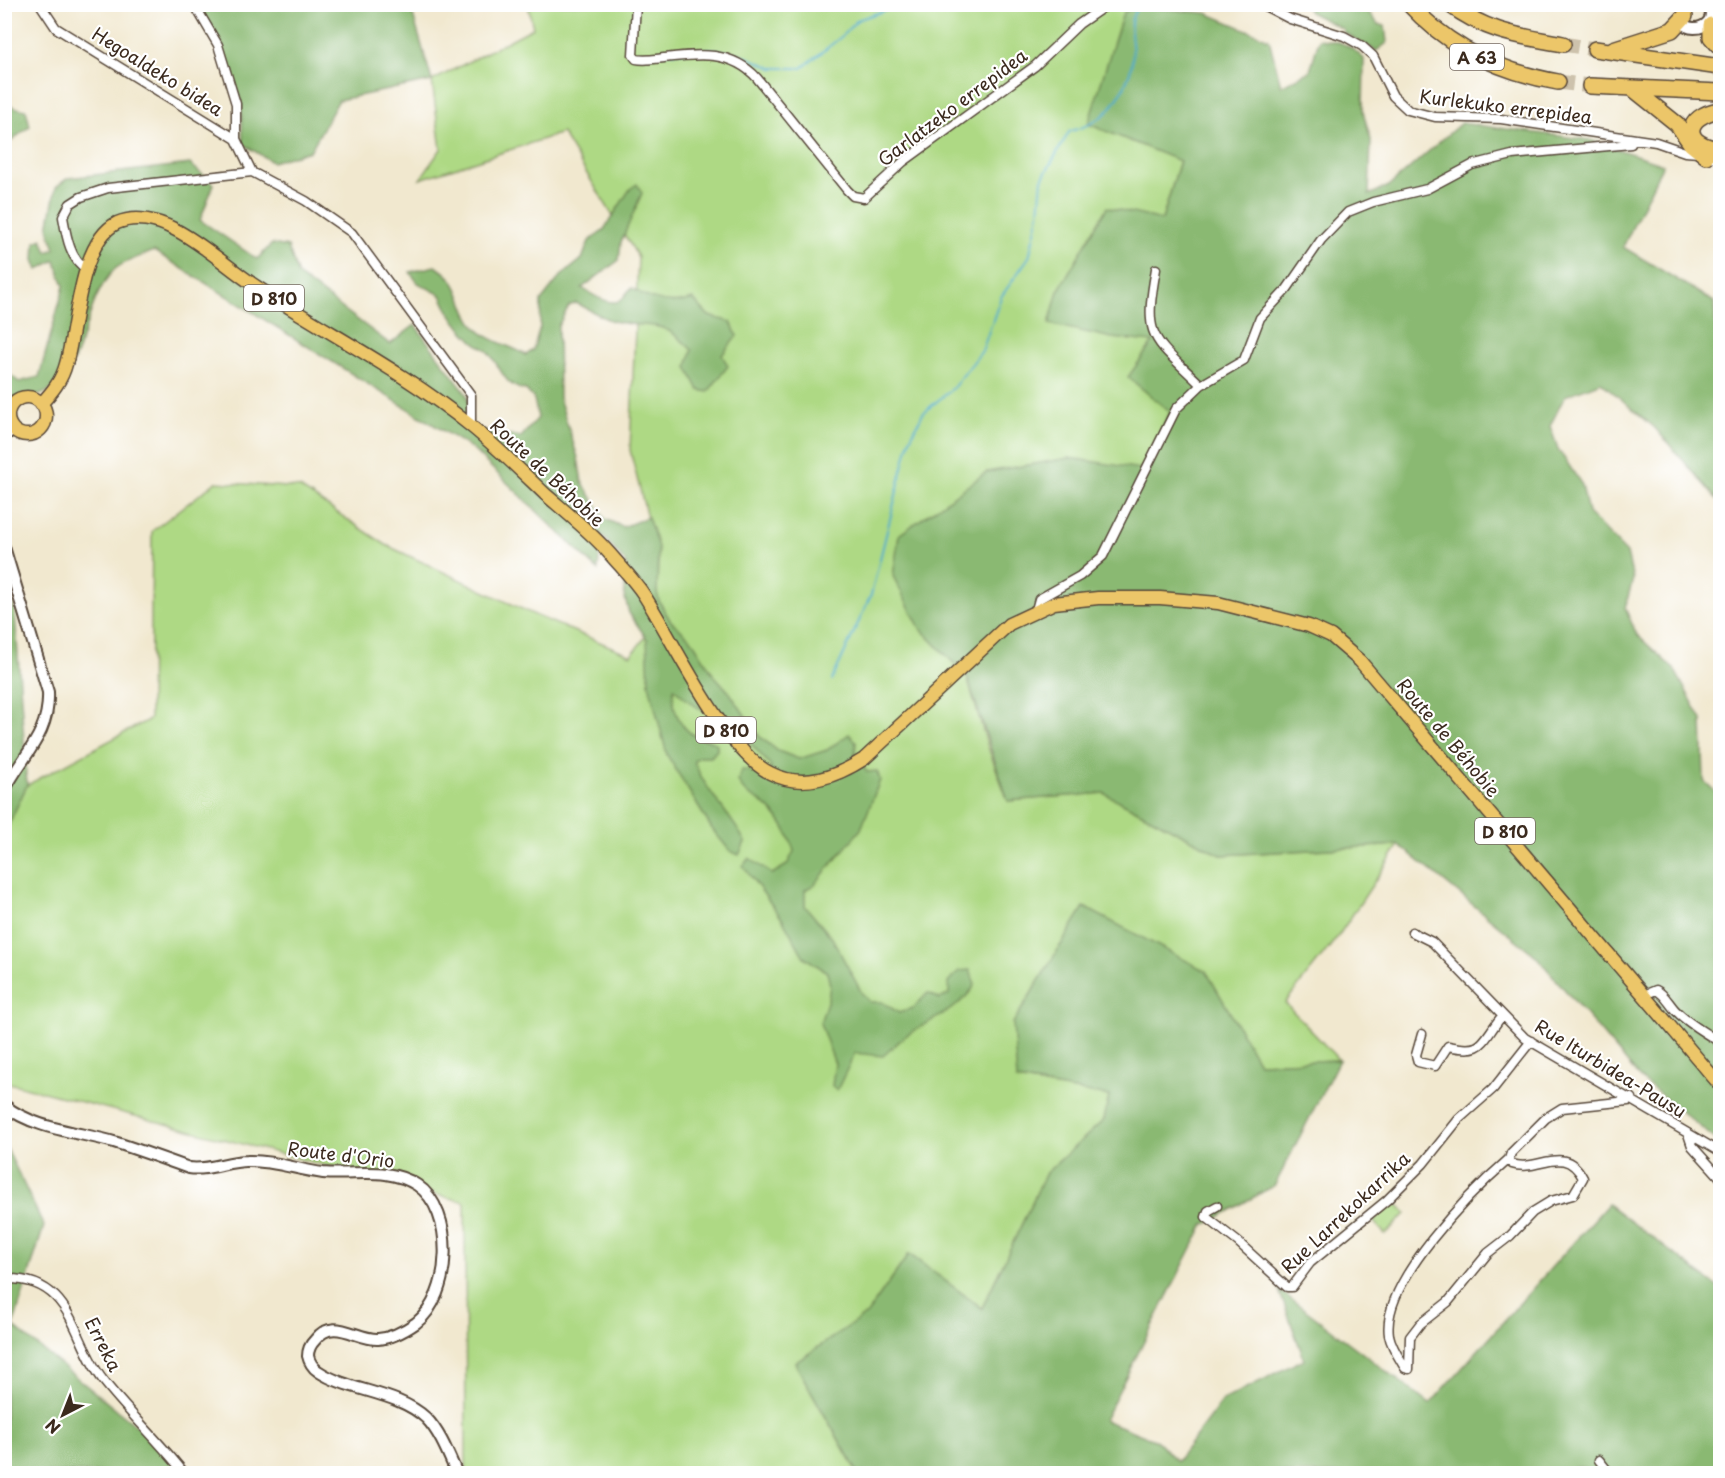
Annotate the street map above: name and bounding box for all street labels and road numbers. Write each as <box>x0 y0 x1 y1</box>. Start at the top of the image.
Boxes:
street label: Hegoaldeko bidea <box>87 20 229 122</box>
street label: Garlatzeko errepidea <box>871 41 1033 172</box>
road number: A 63 <box>1450 44 1504 70</box>
street label: Kurlekuko errepidea <box>1418 82 1595 130</box>
road number: D 810 <box>244 285 304 311</box>
street label: Route de Béhobie <box>485 412 611 532</box>
street label: Route de Béhobie <box>1391 672 1507 802</box>
road number: D 810 <box>696 717 756 743</box>
road number: D 810 <box>1475 818 1535 844</box>
street label: Rue Iturbidea-Pausu <box>1530 1012 1692 1124</box>
street label: Route d'Orio <box>286 1134 396 1174</box>
street label: Rue Larrekokarrika <box>1274 1144 1416 1279</box>
street label: Erreka <box>79 1312 130 1377</box>

